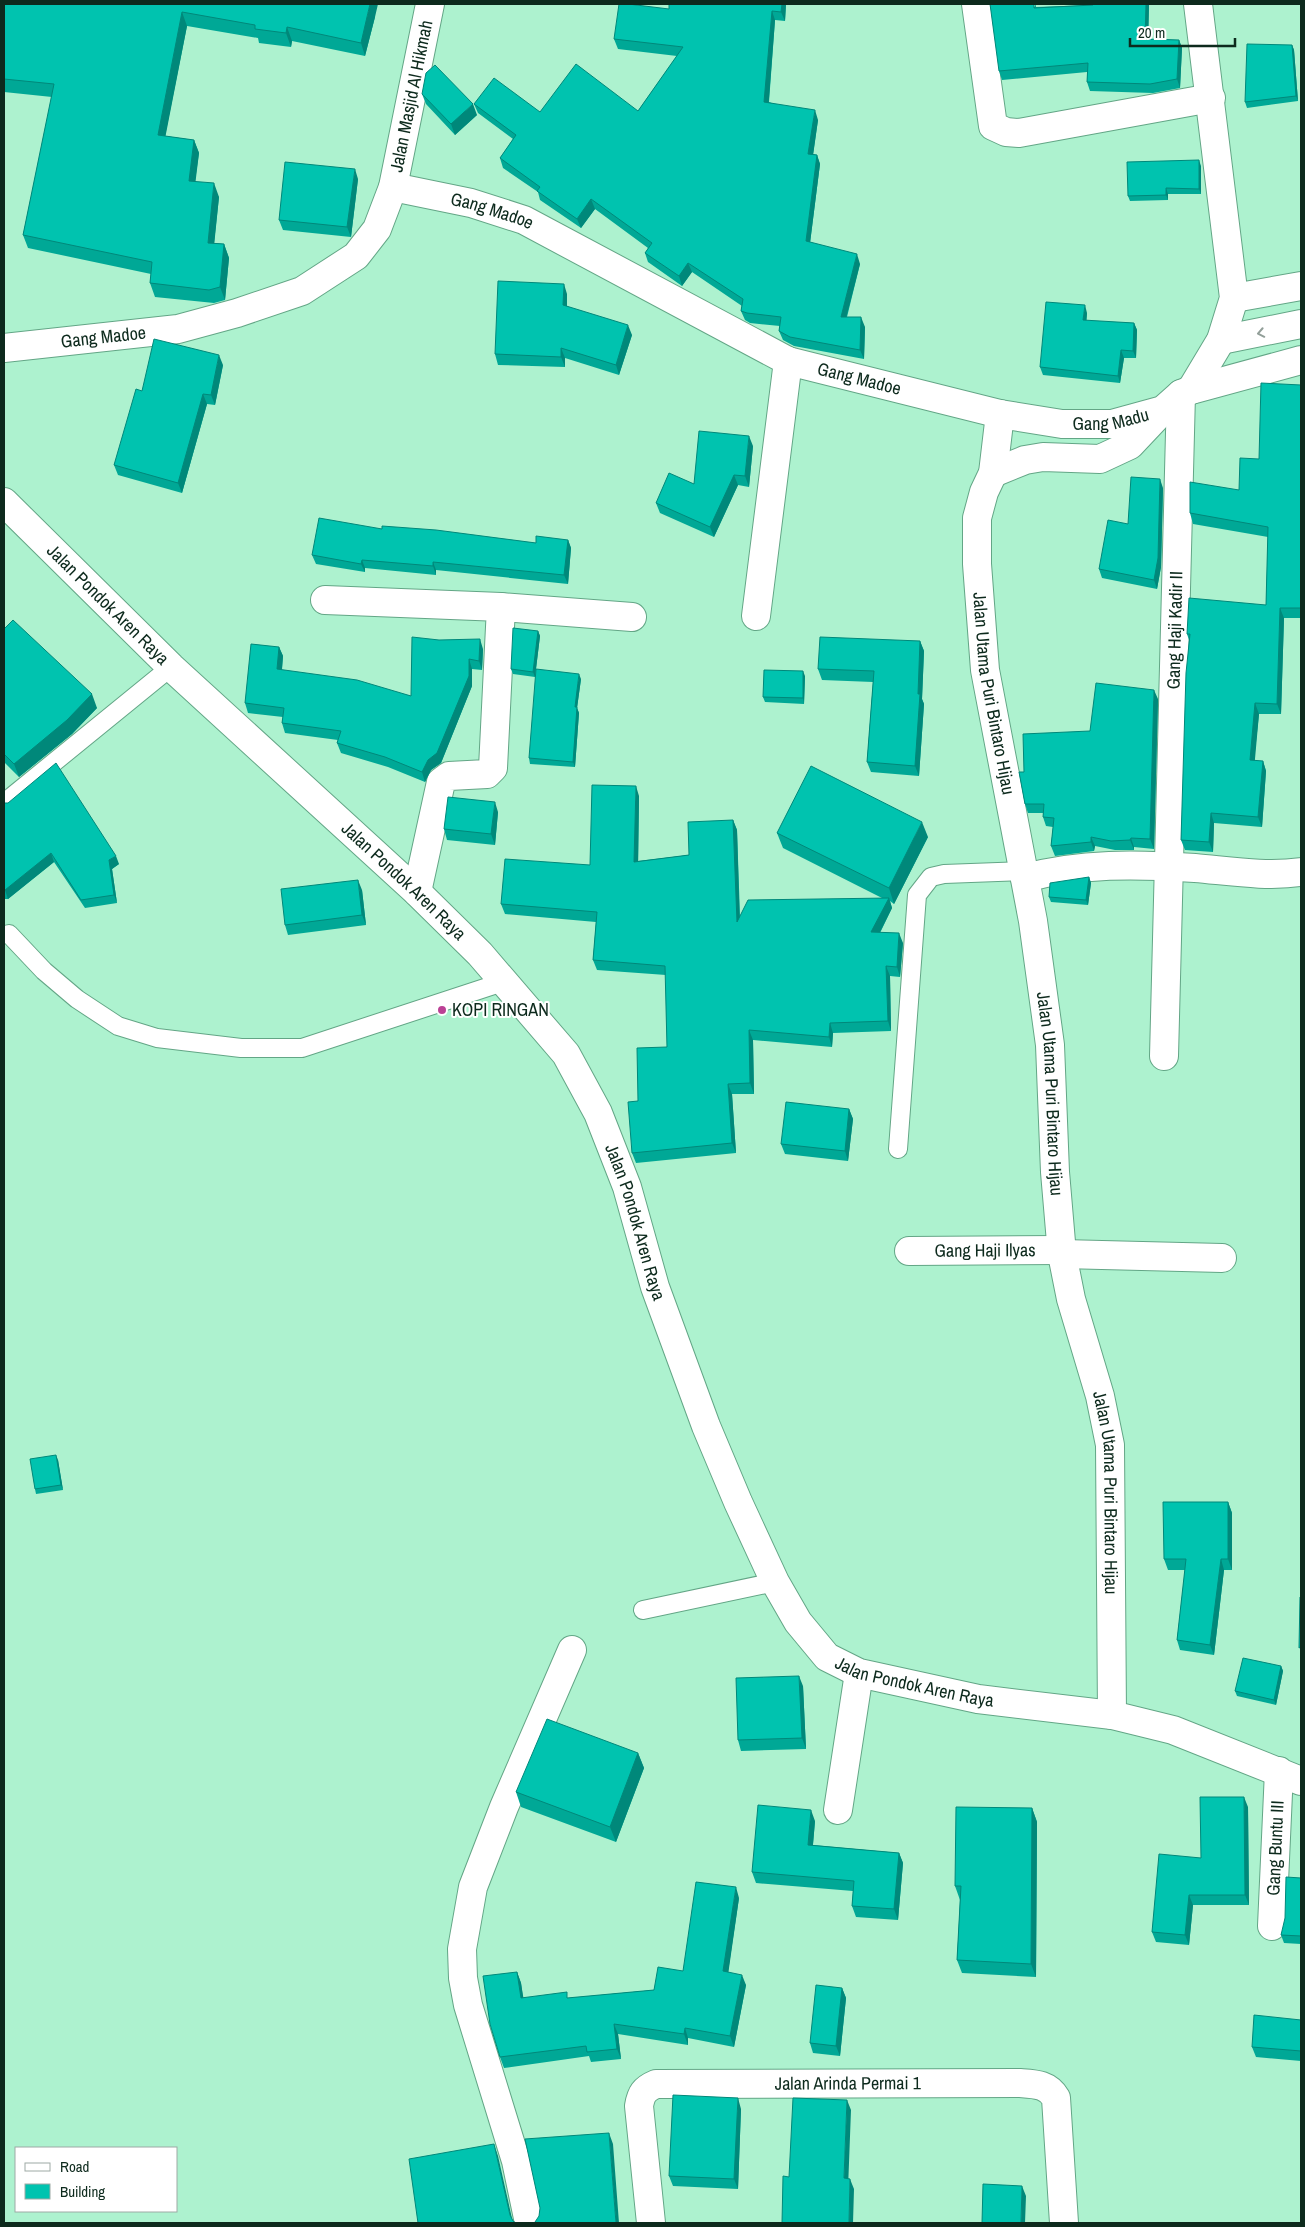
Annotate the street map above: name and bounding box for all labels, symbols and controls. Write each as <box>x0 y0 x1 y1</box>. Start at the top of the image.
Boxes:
scale bar <box>1130 15 1235 47</box>
street label: Jalan Masjid Al Hikmah <box>383 18 438 174</box>
text: 20 m <box>1138 22 1165 43</box>
street label: Gang Madoe <box>449 186 538 235</box>
street label: Gang Madoe <box>60 320 147 354</box>
one-way arrow <box>1257 327 1266 337</box>
street label: Gang Madoe <box>815 356 904 401</box>
street label: Gang Madu <box>1072 401 1152 436</box>
street label: Jalan Pondok Aren Raya <box>42 538 175 670</box>
street label: Gang Haji Kadir II <box>1160 571 1188 690</box>
street label: Jalan Utama Puri Bintaro Hijau <box>967 591 1022 797</box>
street label: Jalan Pondok Aren Raya <box>336 816 472 946</box>
street label: Jalan Utama Puri Bintaro Hijau <box>1031 990 1070 1197</box>
place label: KOPI RINGAN <box>452 997 549 1022</box>
marker: KOPI RINGAN <box>436 1004 448 1016</box>
street label: Jalan Pondok Aren Raya <box>599 1140 672 1304</box>
street label: Gang Haji Ilyas <box>934 1237 1036 1263</box>
street label: Jalan Utama Puri Bintaro Hijau <box>1087 1387 1124 1594</box>
street label: Jalan Pondok Aren Raya <box>831 1650 995 1713</box>
street label: Gang Buntu III <box>1260 1800 1290 1896</box>
street label: Jalan Arinda Permai 1 <box>775 2070 922 2096</box>
legend <box>15 2147 178 2212</box>
text: Road <box>60 2156 89 2177</box>
text: Building <box>60 2181 105 2202</box>

